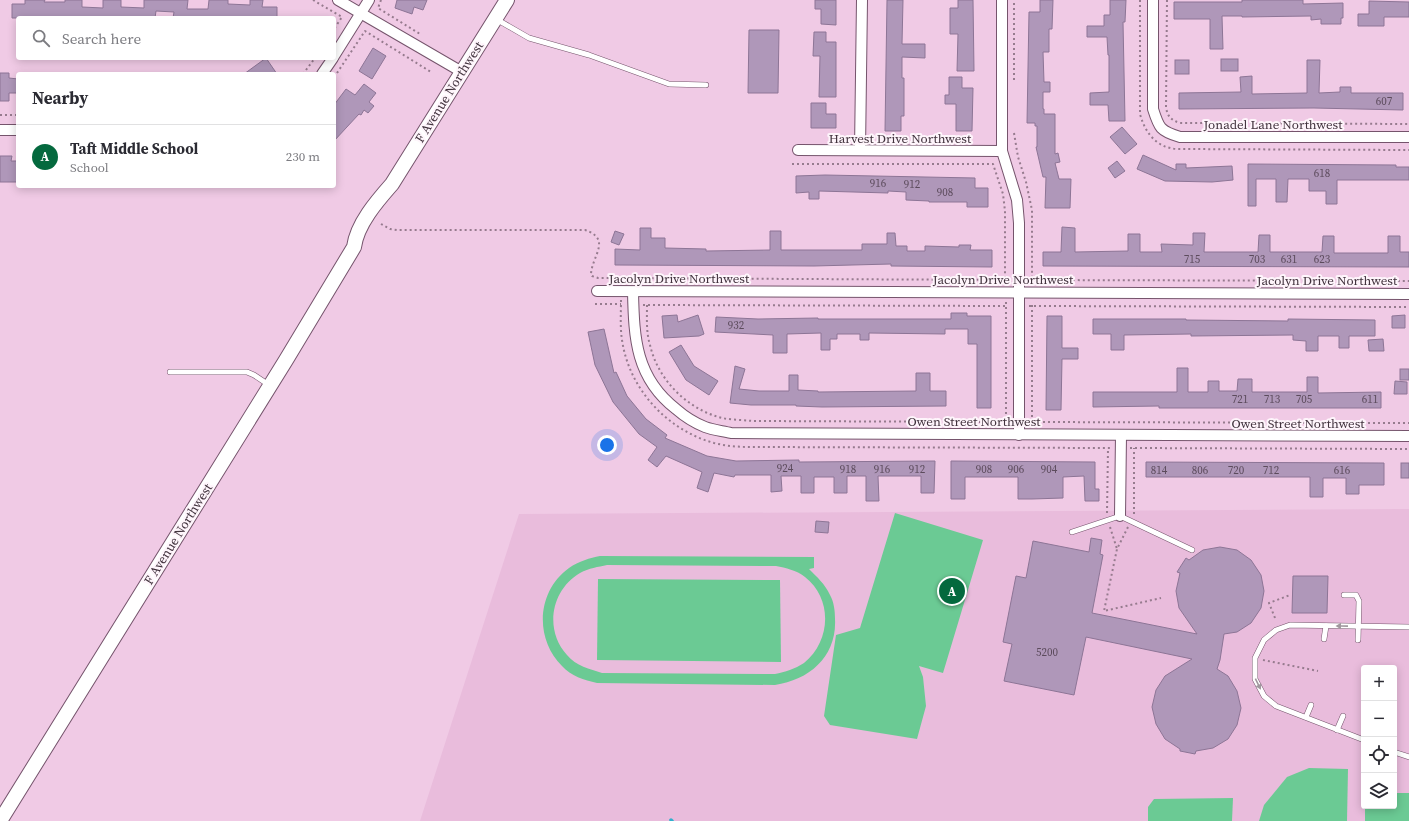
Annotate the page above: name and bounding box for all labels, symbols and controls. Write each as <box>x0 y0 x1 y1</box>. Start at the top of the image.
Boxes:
search box <box>16 16 336 60</box>
icon: search <box>30 27 52 49</box>
text: Search here <box>62 28 141 49</box>
street label: F Avenue Northwest <box>411 38 487 146</box>
text: Nearby <box>32 86 88 110</box>
house number: 607 <box>1376 94 1393 109</box>
street label: Jonadel Lane Northwest <box>1203 116 1343 133</box>
street label: Harvest Drive Northwest <box>829 130 972 147</box>
text: Taft Middle School <box>70 138 198 159</box>
text: A <box>41 148 49 165</box>
text: 230 m <box>286 148 320 165</box>
text: School <box>70 159 109 176</box>
house number: 618 <box>1314 166 1330 181</box>
house number: 916 <box>870 176 887 191</box>
house number: 912 <box>904 177 921 192</box>
house number: 908 <box>937 185 953 200</box>
house number: 715 <box>1184 252 1201 267</box>
house number: 703 <box>1249 252 1266 267</box>
house number: 631 <box>1281 252 1297 267</box>
house number: 623 <box>1314 252 1331 267</box>
street label: Jacolyn Drive Northwest <box>608 270 750 287</box>
street label: Jacolyn Drive Northwest <box>932 271 1074 288</box>
street label: Jacolyn Drive Northwest <box>1256 272 1398 289</box>
house number: 932 <box>728 318 745 333</box>
house number: 721 <box>1232 392 1248 407</box>
house number: 713 <box>1264 392 1281 407</box>
house number: 705 <box>1296 392 1313 407</box>
house number: 611 <box>1362 392 1378 407</box>
street label: Owen Street Northwest <box>907 413 1041 430</box>
street label: Owen Street Northwest <box>1231 415 1365 432</box>
your location <box>597 435 617 455</box>
house number: 924 <box>777 461 794 476</box>
house number: 918 <box>840 462 856 477</box>
house number: 916 <box>874 462 891 477</box>
house number: 912 <box>909 462 926 477</box>
house number: 908 <box>976 462 992 477</box>
house number: 906 <box>1008 462 1025 477</box>
house number: 904 <box>1041 462 1058 477</box>
house number: 814 <box>1151 463 1168 478</box>
house number: 806 <box>1192 463 1209 478</box>
house number: 720 <box>1228 463 1245 478</box>
house number: 712 <box>1263 463 1280 478</box>
house number: 616 <box>1334 463 1351 478</box>
street label: F Avenue Northwest <box>140 480 216 588</box>
pin: A <box>939 576 965 606</box>
one-way arrow <box>1335 623 1348 629</box>
house number: 5200 <box>1036 645 1058 660</box>
map controls <box>1361 665 1397 809</box>
button: + <box>1361 665 1397 701</box>
one-way arrow <box>1255 679 1261 690</box>
button: − <box>1361 701 1397 737</box>
button: locate <box>1361 737 1397 773</box>
button: layers <box>1361 773 1397 809</box>

